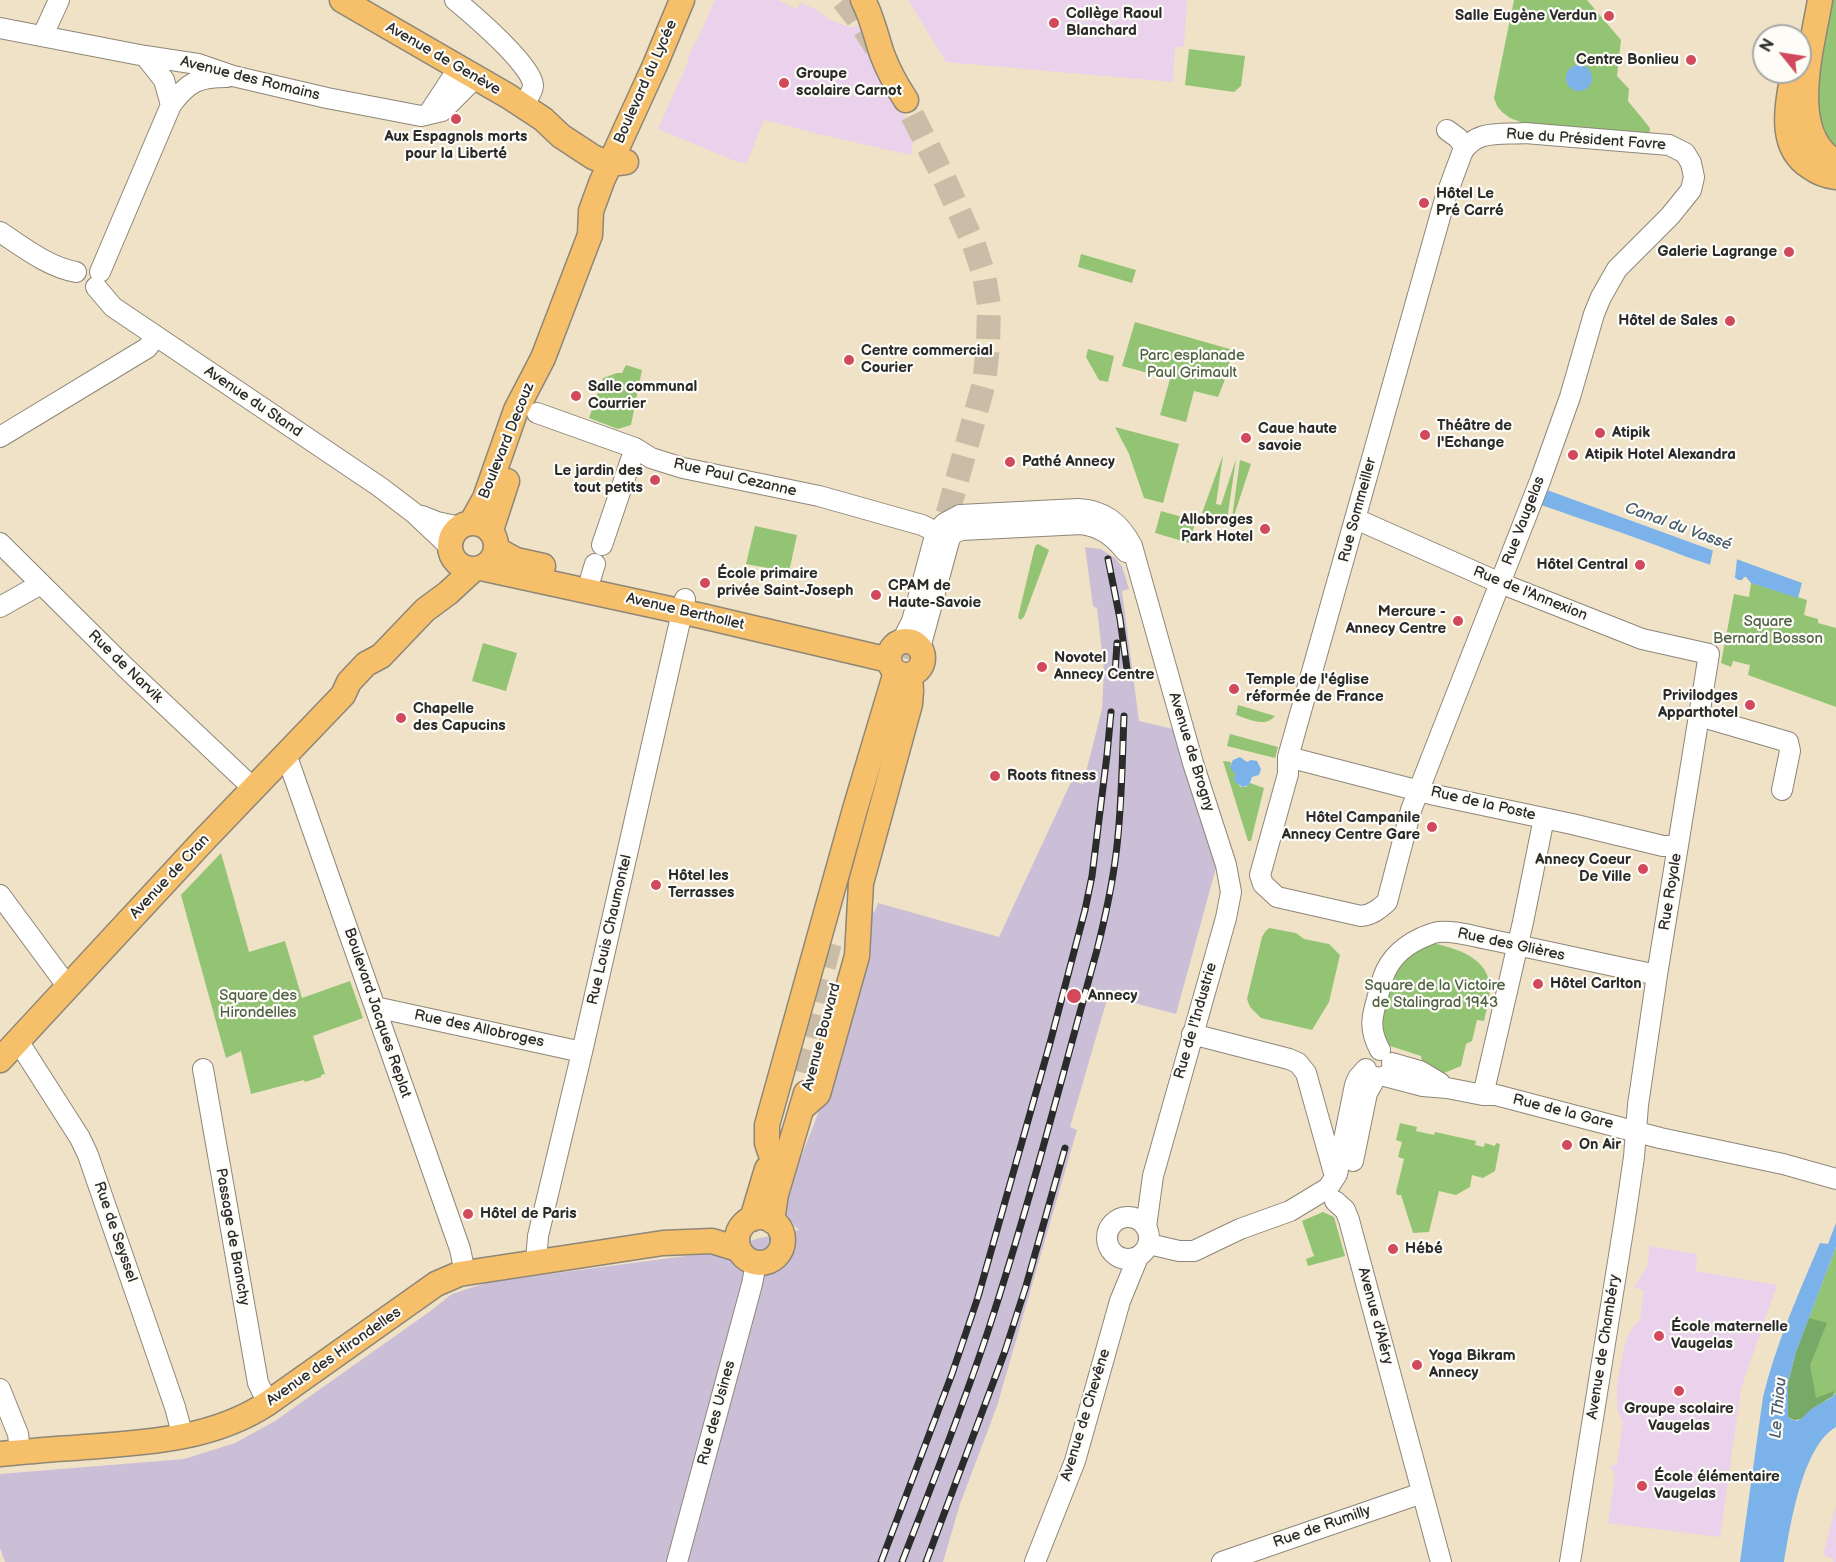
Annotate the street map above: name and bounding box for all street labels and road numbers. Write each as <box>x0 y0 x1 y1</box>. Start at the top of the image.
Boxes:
street label: Boulevard du Lycée <box>611 17 681 147</box>
street label: Avenue de Genève <box>382 19 504 99</box>
street label: Avenue des Romains <box>179 53 321 105</box>
street label: Rue du Président Favre <box>1505 125 1667 155</box>
street label: Avenue du Stand <box>201 363 305 441</box>
street label: Boulevard Decouz <box>475 380 539 502</box>
street label: Rue Paul Cezanne <box>672 455 798 501</box>
street label: Rue Sommeiller <box>1335 456 1381 564</box>
street label: Rue Vaugelas <box>1499 474 1549 568</box>
street label: Rue de l'Annexion <box>1470 563 1590 625</box>
street label: Avenue Berthollet <box>624 590 746 634</box>
street label: Rue de Narvik <box>84 627 166 707</box>
street label: Avenue de Brogny <box>1164 690 1218 814</box>
street label: Rue de la Poste <box>1429 783 1537 825</box>
street label: Avenue de Cran <box>126 831 214 923</box>
street label: Rue Royale <box>1656 852 1686 932</box>
street label: Rue Louis Chaumontel <box>584 853 636 1007</box>
street label: Rue des Glières <box>1456 925 1566 965</box>
street label: Boulevard Jacques Replat <box>339 926 415 1100</box>
street label: Rue de l'Industrie <box>1171 961 1221 1081</box>
street label: Avenue Bouvard <box>799 981 845 1093</box>
street label: Rue des Allobroges <box>412 1006 546 1052</box>
street label: Rue de la Gare <box>1511 1091 1615 1133</box>
street label: Passage de Branchy <box>211 1167 253 1307</box>
street label: Rue de Seyssel <box>89 1179 141 1285</box>
street label: Avenue d'Aléry <box>1353 1265 1397 1367</box>
street label: Avenue de Chambéry <box>1584 1273 1624 1421</box>
street label: Avenue des Hirondelles <box>263 1304 405 1410</box>
street label: Avenue de Chevêne <box>1057 1347 1115 1483</box>
street label: Rue des Usines <box>694 1359 740 1467</box>
street label: Rue de Rumilly <box>1271 1502 1373 1552</box>

